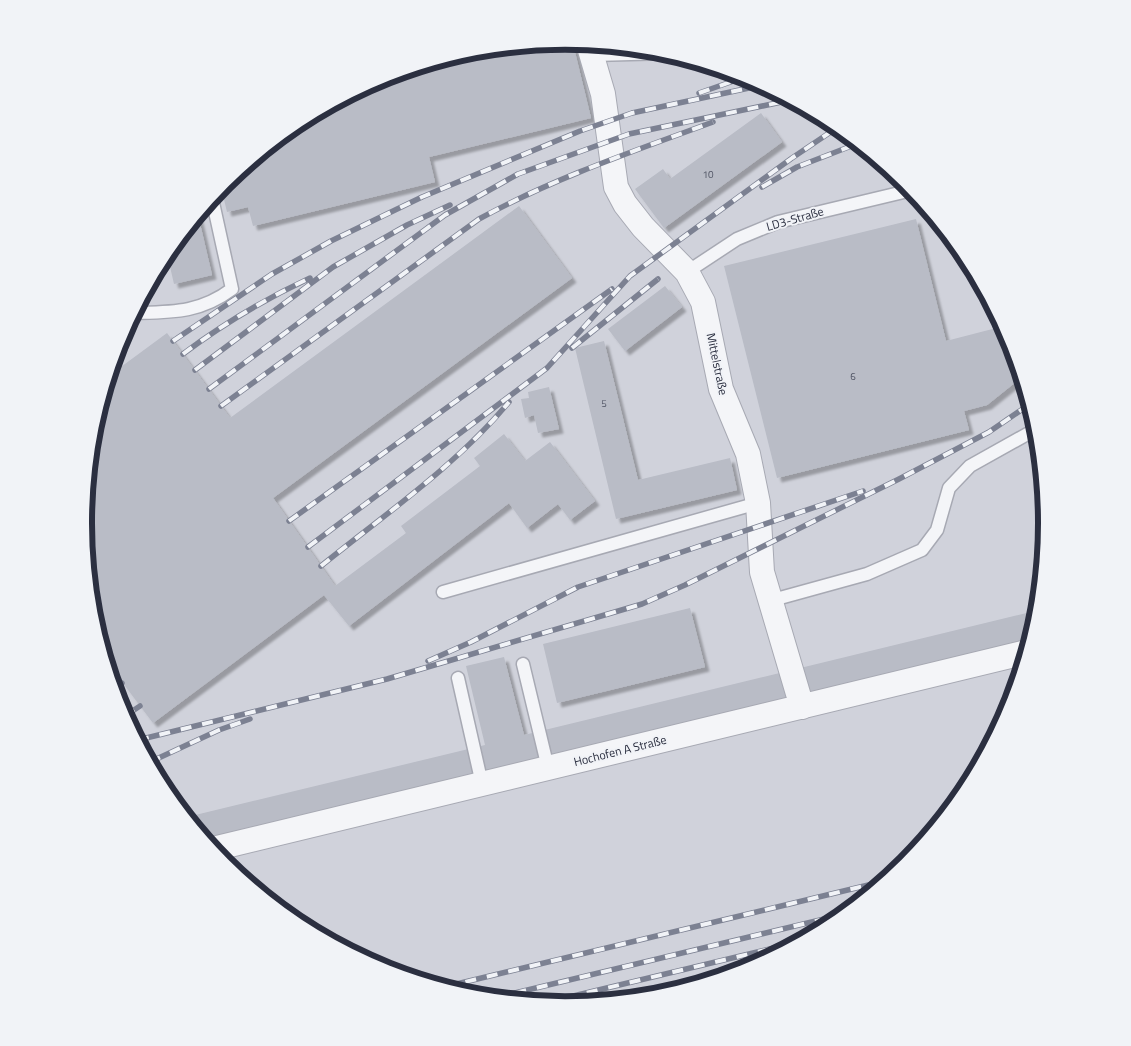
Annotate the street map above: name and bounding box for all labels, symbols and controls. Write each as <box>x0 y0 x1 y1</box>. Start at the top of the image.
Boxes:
house number: 10 <box>702 167 714 182</box>
street label: LD3-Straße <box>764 201 826 236</box>
street label: Mittelstraße <box>702 331 733 397</box>
house number: 6 <box>850 369 856 384</box>
house number: 5 <box>601 396 607 411</box>
street label: Hochofen A Straße <box>572 730 668 771</box>

